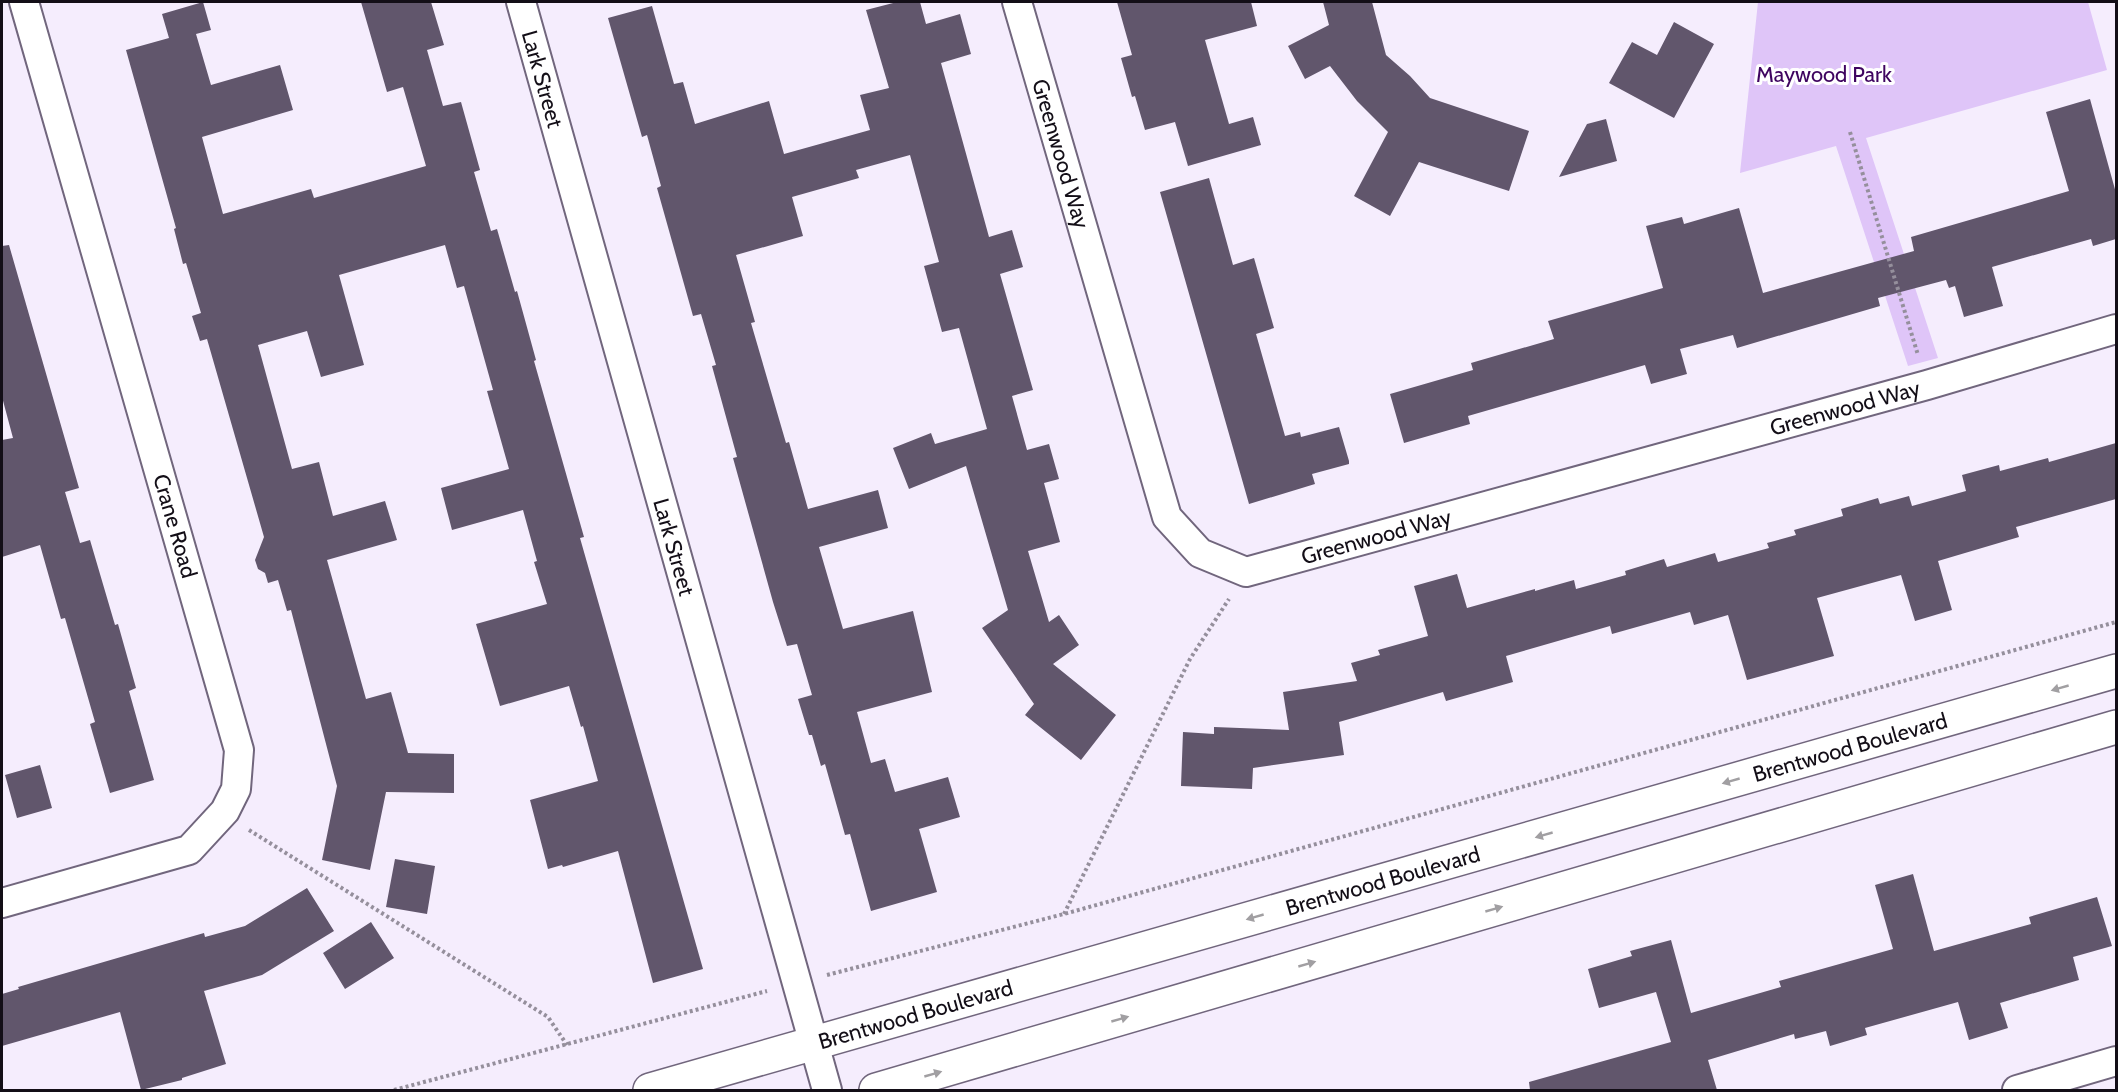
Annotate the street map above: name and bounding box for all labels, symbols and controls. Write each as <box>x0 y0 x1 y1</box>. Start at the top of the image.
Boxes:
street label: Lark Street <box>516 27 569 131</box>
park label: Maywood Park <box>1756 61 1892 88</box>
street label: Greenwood Way <box>1027 76 1096 232</box>
street label: Greenwood Way <box>1767 374 1923 441</box>
street label: Crane Road <box>147 471 203 581</box>
street label: Lark Street <box>648 495 701 599</box>
street label: Greenwood Way <box>1298 503 1454 570</box>
one-way arrow <box>2051 683 2069 693</box>
street label: Brentwood Boulevard <box>1750 706 1950 788</box>
one-way arrow <box>1722 777 1740 787</box>
one-way arrow <box>1535 831 1553 840</box>
street label: Brentwood Boulevard <box>1282 840 1483 921</box>
one-way arrow <box>1485 904 1503 913</box>
one-way arrow <box>1246 913 1265 923</box>
one-way arrow <box>1298 959 1316 968</box>
street label: Brentwood Boulevard <box>815 974 1016 1055</box>
one-way arrow <box>1111 1014 1129 1023</box>
one-way arrow <box>924 1069 942 1078</box>

